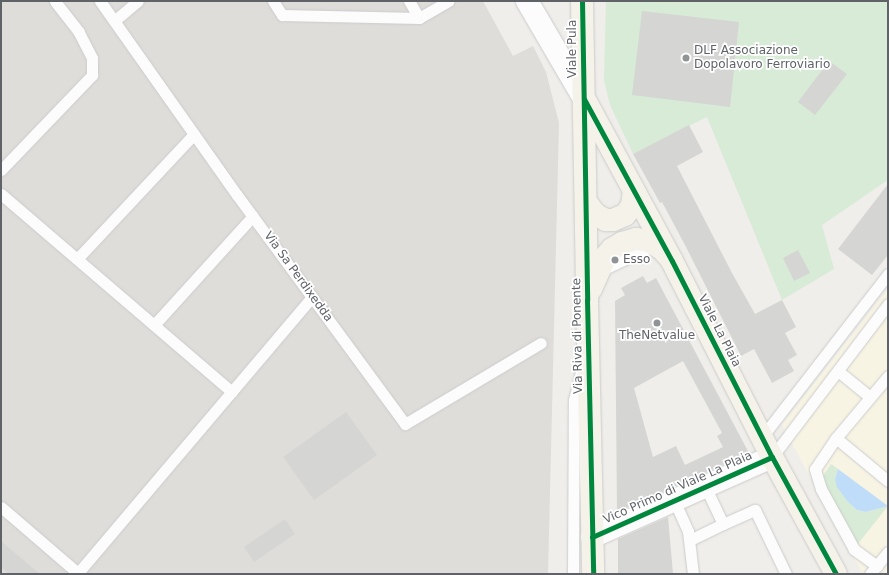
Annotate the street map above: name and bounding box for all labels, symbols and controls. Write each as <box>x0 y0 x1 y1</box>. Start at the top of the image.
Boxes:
street label: Viale Pula <box>566 20 580 78</box>
place label: DLF Associazione Dopolavoro Ferroviario <box>694 44 830 72</box>
marker: DLF Associazione Dopolavoro Ferroviario <box>681 53 691 63</box>
street label: Via Sa Perdixedda <box>260 229 336 325</box>
place label: Esso <box>623 253 650 267</box>
marker: Esso <box>610 255 620 265</box>
street label: Via Riva di Ponente <box>570 278 586 394</box>
street label: Viale La Plaia <box>695 292 743 370</box>
marker: TheNetvalue <box>652 318 662 328</box>
place label: TheNetvalue <box>619 329 695 343</box>
street label: Vico Primo di Viale La Plaia <box>601 449 755 527</box>

